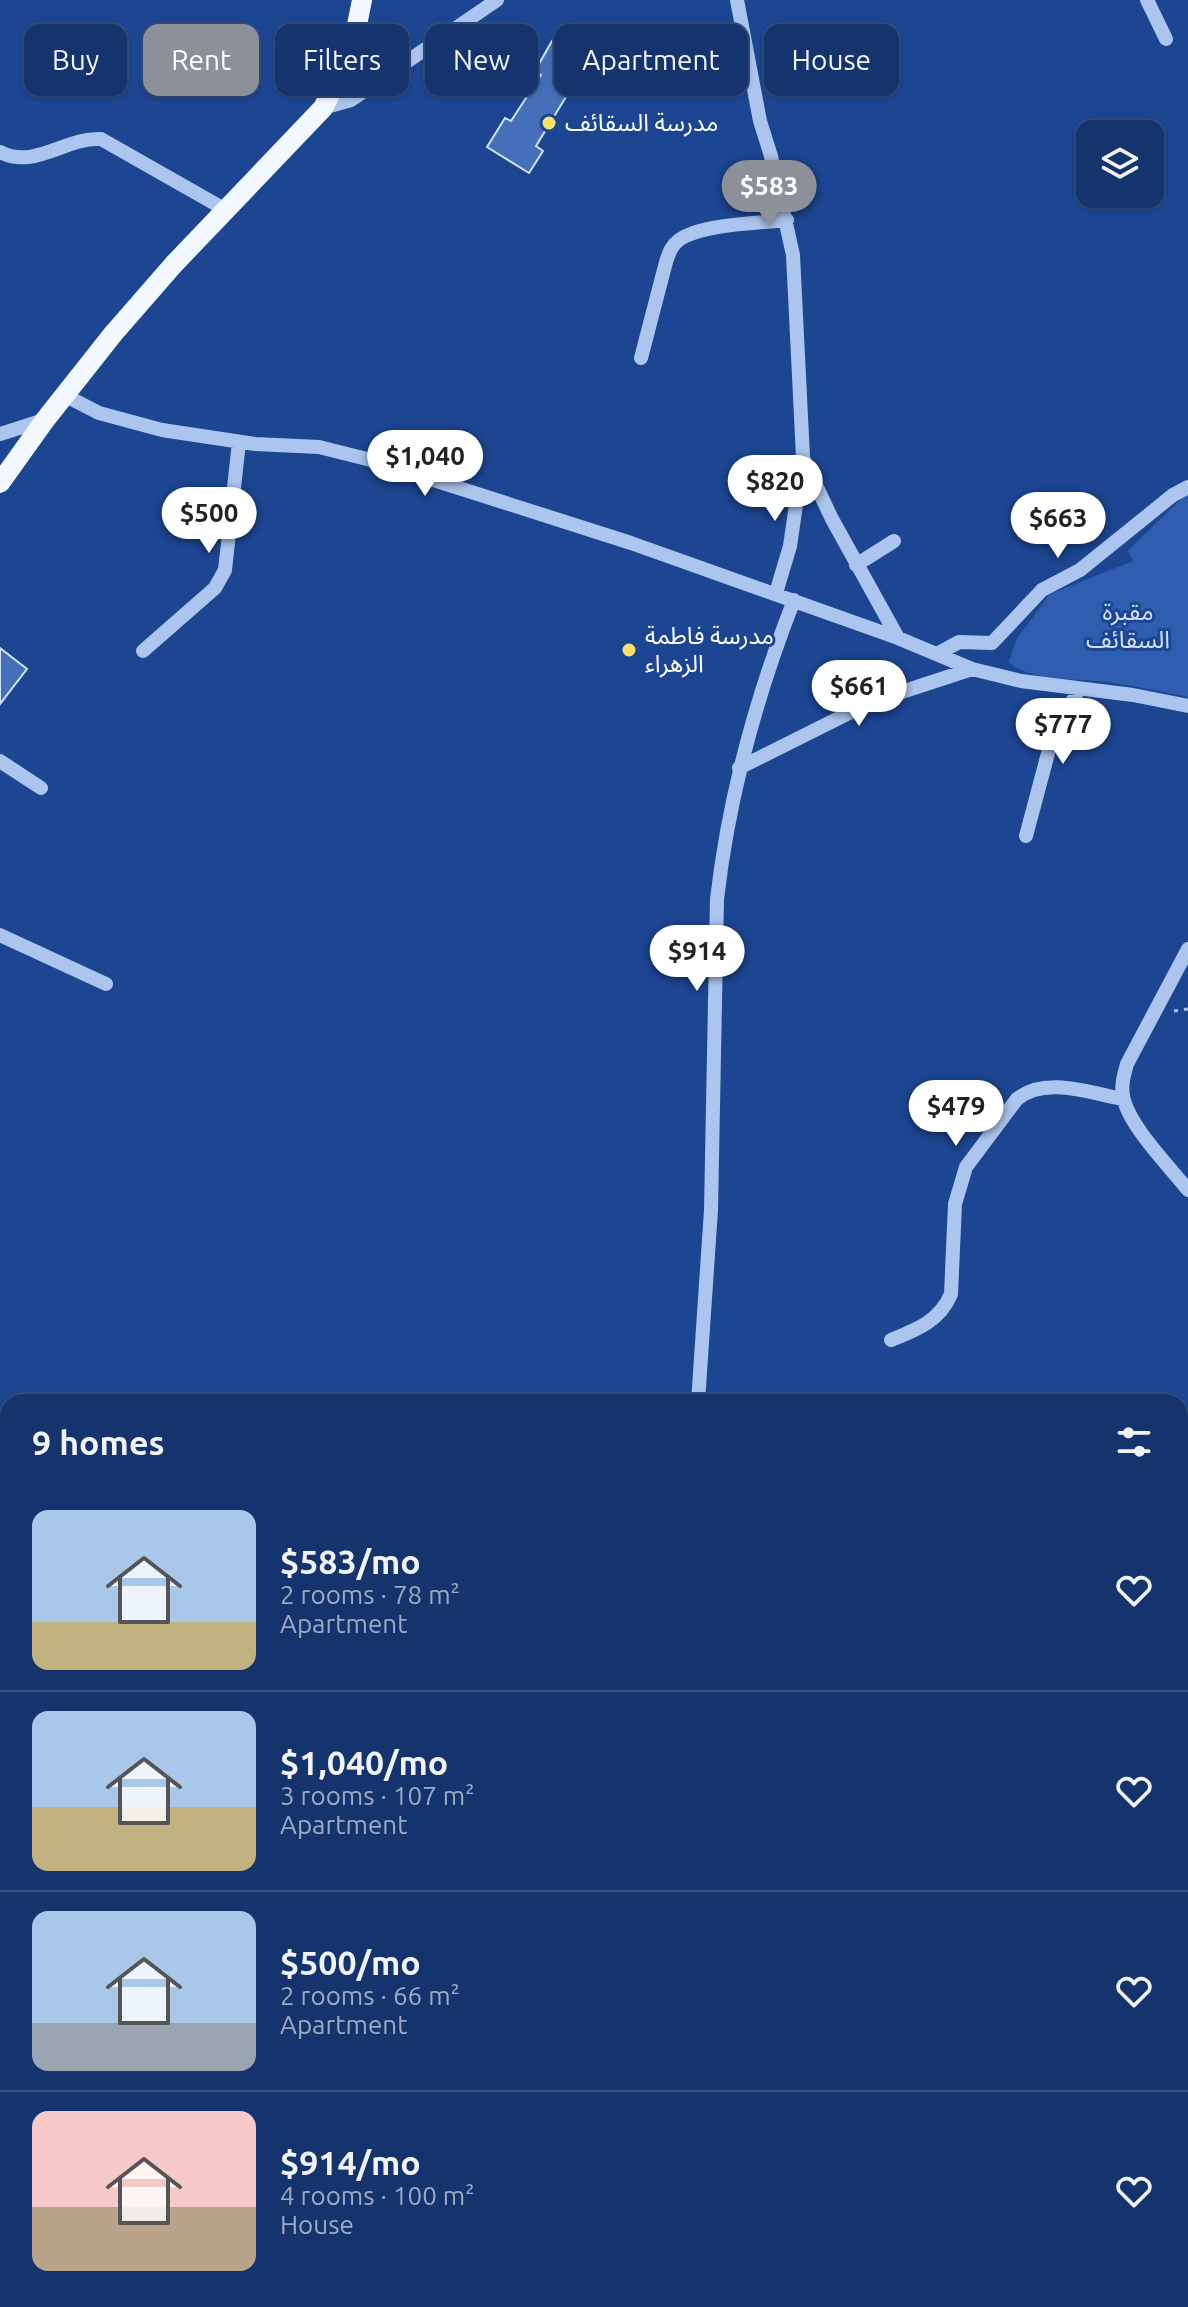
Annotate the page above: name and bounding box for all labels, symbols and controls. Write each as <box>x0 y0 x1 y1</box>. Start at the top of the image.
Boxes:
chip: Buy <box>24 24 127 96</box>
chip: Rent <box>143 24 259 96</box>
chip: Filters <box>275 24 409 96</box>
chip: New <box>425 24 538 96</box>
chip: Apartment <box>554 24 748 96</box>
chip: House <box>764 24 899 96</box>
place label: مدرسة السقائف <box>565 109 718 137</box>
marker: مدرسة السقائف <box>540 114 558 132</box>
map controls <box>1076 120 1164 208</box>
button: layers <box>1076 120 1164 208</box>
pin: $583 <box>722 160 816 228</box>
text: $583 <box>740 171 798 200</box>
pin: $1,040 <box>360 430 490 498</box>
text: $1,040 <box>385 441 465 470</box>
pin: $820 <box>728 455 822 523</box>
text: $820 <box>746 466 804 495</box>
pin: $500 <box>162 487 256 555</box>
pin: $663 <box>1011 492 1105 560</box>
text: $500 <box>180 498 238 527</box>
text: $663 <box>1029 503 1087 532</box>
park label: مقبرة السقائف <box>1086 598 1170 653</box>
place label: مدرسة فاطمة الزهراء <box>645 622 774 678</box>
marker: مدرسة فاطمة الزهراء <box>620 641 638 659</box>
pin: $661 <box>812 660 906 728</box>
text: $661 <box>830 671 888 700</box>
pin: $777 <box>1016 698 1110 766</box>
text: $777 <box>1034 709 1092 738</box>
pin: $914 <box>650 925 744 993</box>
text: $914 <box>668 936 726 965</box>
pin: $479 <box>909 1080 1003 1148</box>
text: $479 <box>927 1091 985 1120</box>
icon: filters <box>1112 1420 1156 1464</box>
text: 9 homes <box>32 1423 165 1461</box>
icon: home <box>96 1542 192 1638</box>
text: $583/mo <box>280 1542 421 1580</box>
icon: heart <box>1112 1568 1156 1612</box>
text: 2 rooms · 78 m² <box>280 1580 460 1609</box>
text: Apartment <box>280 1609 407 1638</box>
icon: home <box>96 1743 192 1839</box>
text: $1,040/mo <box>280 1743 448 1781</box>
icon: heart <box>1112 1769 1156 1813</box>
text: 3 rooms · 107 m² <box>280 1781 475 1810</box>
text: Apartment <box>280 1810 407 1839</box>
icon: home <box>96 1943 192 2039</box>
text: $500/mo <box>280 1943 421 1981</box>
icon: heart <box>1112 1969 1156 2013</box>
text: 2 rooms · 66 m² <box>280 1981 460 2010</box>
text: Apartment <box>280 2010 407 2039</box>
icon: home <box>96 2143 192 2239</box>
text: $914/mo <box>280 2143 421 2181</box>
icon: heart <box>1112 2169 1156 2213</box>
text: 4 rooms · 100 m² <box>280 2181 475 2210</box>
text: House <box>280 2210 354 2239</box>

